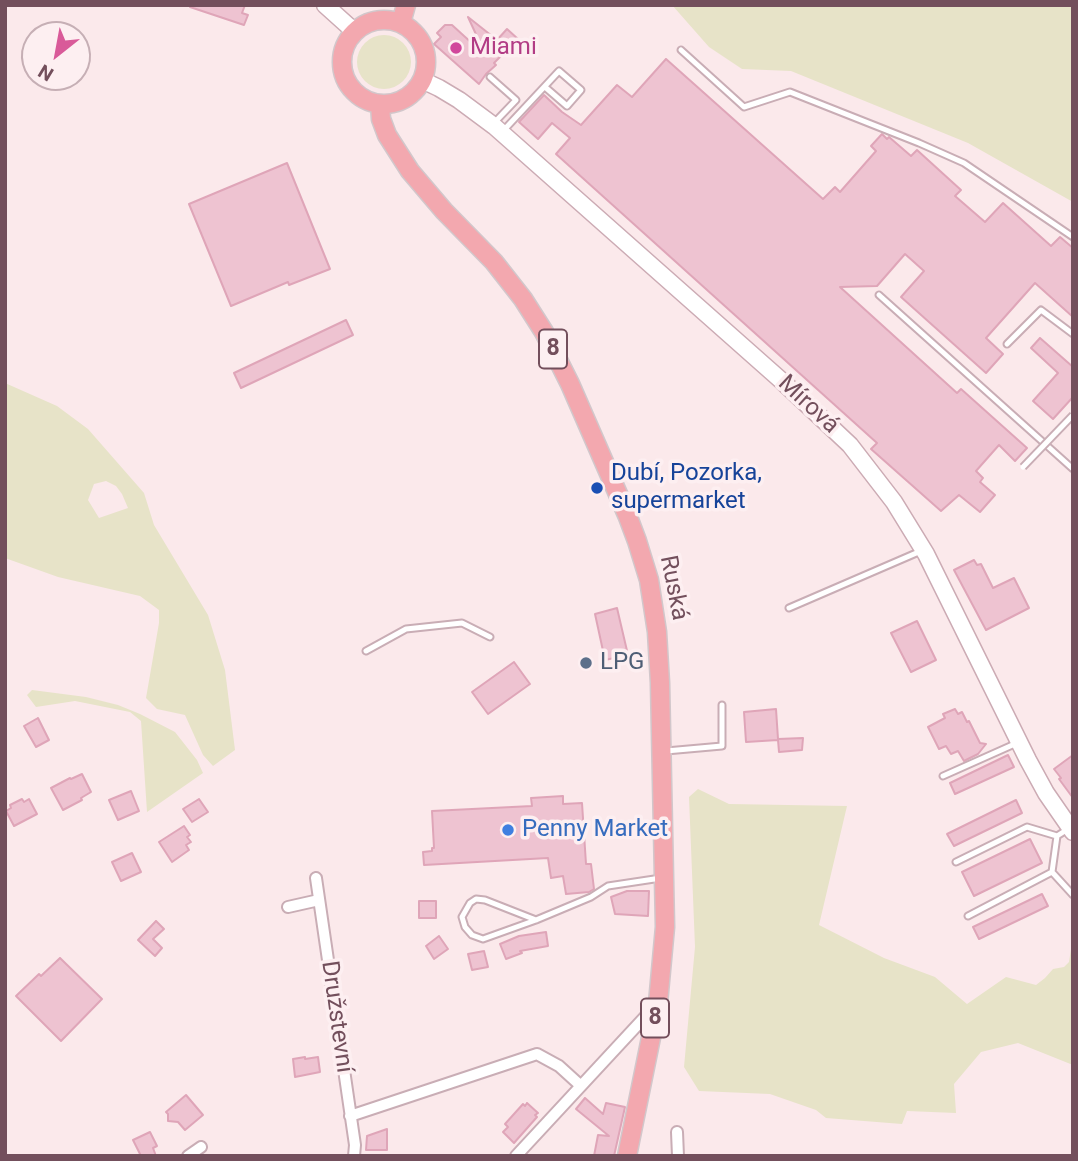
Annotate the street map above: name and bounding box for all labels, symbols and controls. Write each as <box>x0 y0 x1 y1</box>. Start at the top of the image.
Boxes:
north arrow <box>21 21 91 91</box>
place label: Miami <box>470 34 537 62</box>
marker: Miami <box>448 40 464 56</box>
text: N <box>34 59 58 86</box>
road number: 8 <box>539 330 567 368</box>
street label: Mírová <box>772 370 844 440</box>
place label: Dubí, Pozorka, supermarket <box>611 460 762 516</box>
marker: Dubí, Pozorka, supermarket <box>589 480 605 496</box>
street label: Ruská <box>653 553 693 623</box>
place label: LPG <box>600 649 644 677</box>
marker: LPG <box>578 655 594 671</box>
place label: Penny Market <box>522 816 668 844</box>
marker: Penny Market <box>500 822 516 838</box>
street label: Družstevní <box>314 959 358 1075</box>
road number: 8 <box>641 998 669 1037</box>

